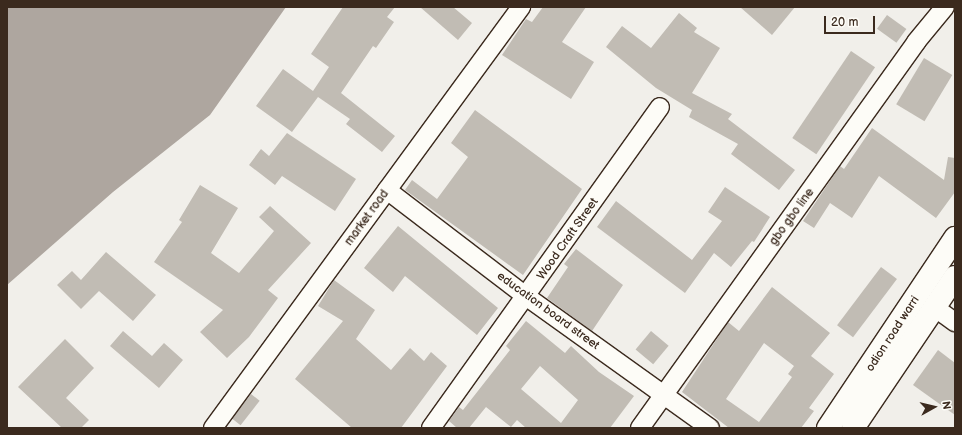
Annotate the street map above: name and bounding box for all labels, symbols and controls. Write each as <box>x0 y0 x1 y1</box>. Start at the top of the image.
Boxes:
scale bar <box>826 8 877 34</box>
text: 20 m <box>831 15 858 30</box>
street label: gbo gbo line <box>767 186 817 248</box>
street label: market road <box>342 187 392 249</box>
street label: Wood Craft Street <box>534 195 602 283</box>
street label: education board street <box>494 269 602 353</box>
street label: odion road warri <box>863 293 923 375</box>
north arrow <box>914 387 954 427</box>
text: N <box>939 400 953 410</box>

